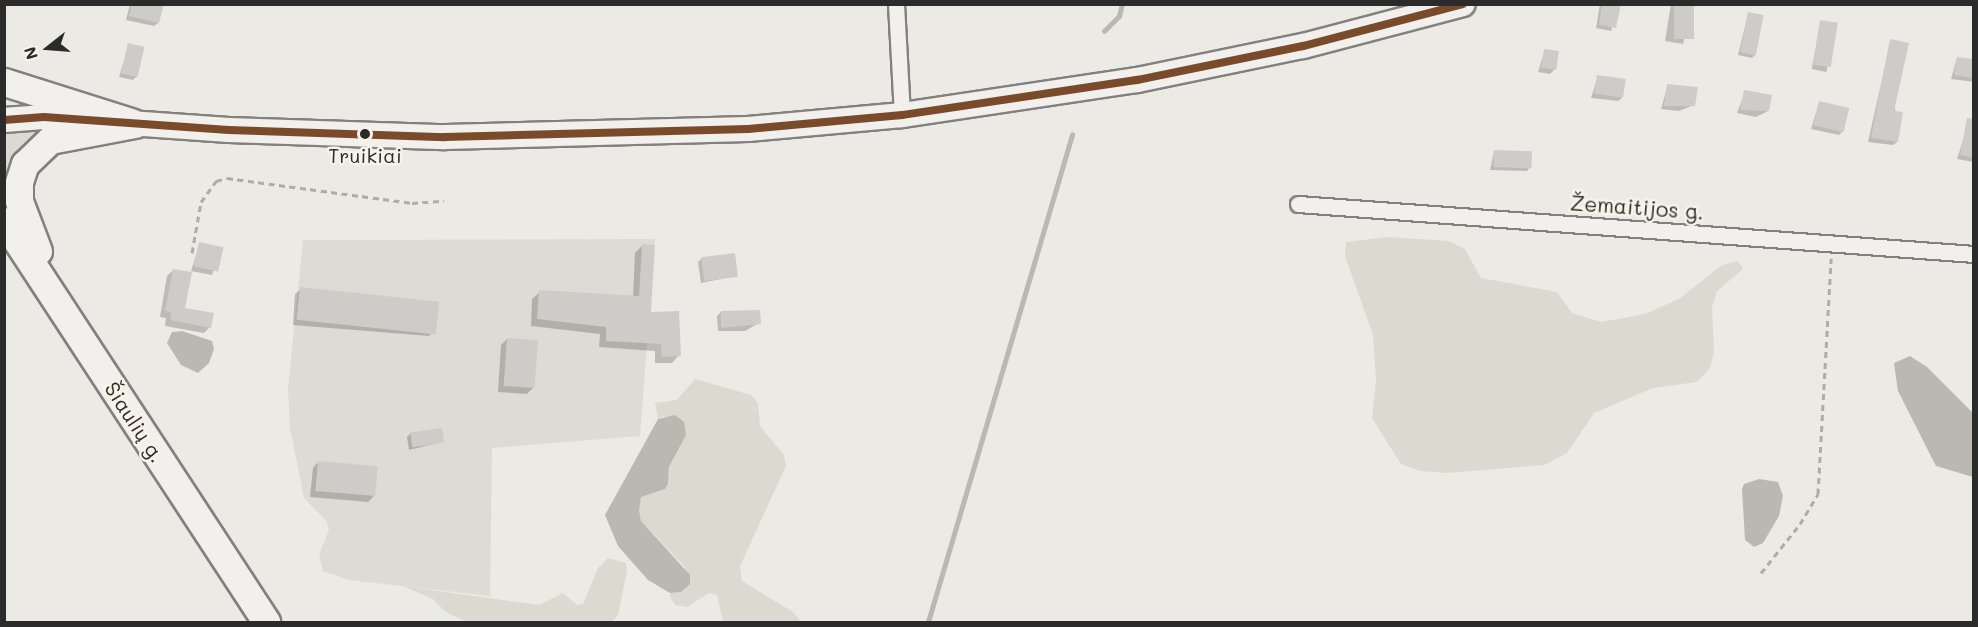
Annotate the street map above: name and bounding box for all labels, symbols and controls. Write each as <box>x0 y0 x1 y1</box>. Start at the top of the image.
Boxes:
north arrow <box>18 18 78 78</box>
text: N <box>18 45 42 62</box>
marker: Truikiai <box>359 128 371 140</box>
place label: Truikiai <box>328 143 402 167</box>
street label: Žemaitijos g. <box>1569 190 1705 224</box>
street label: Šiaulių g. <box>100 377 170 467</box>

